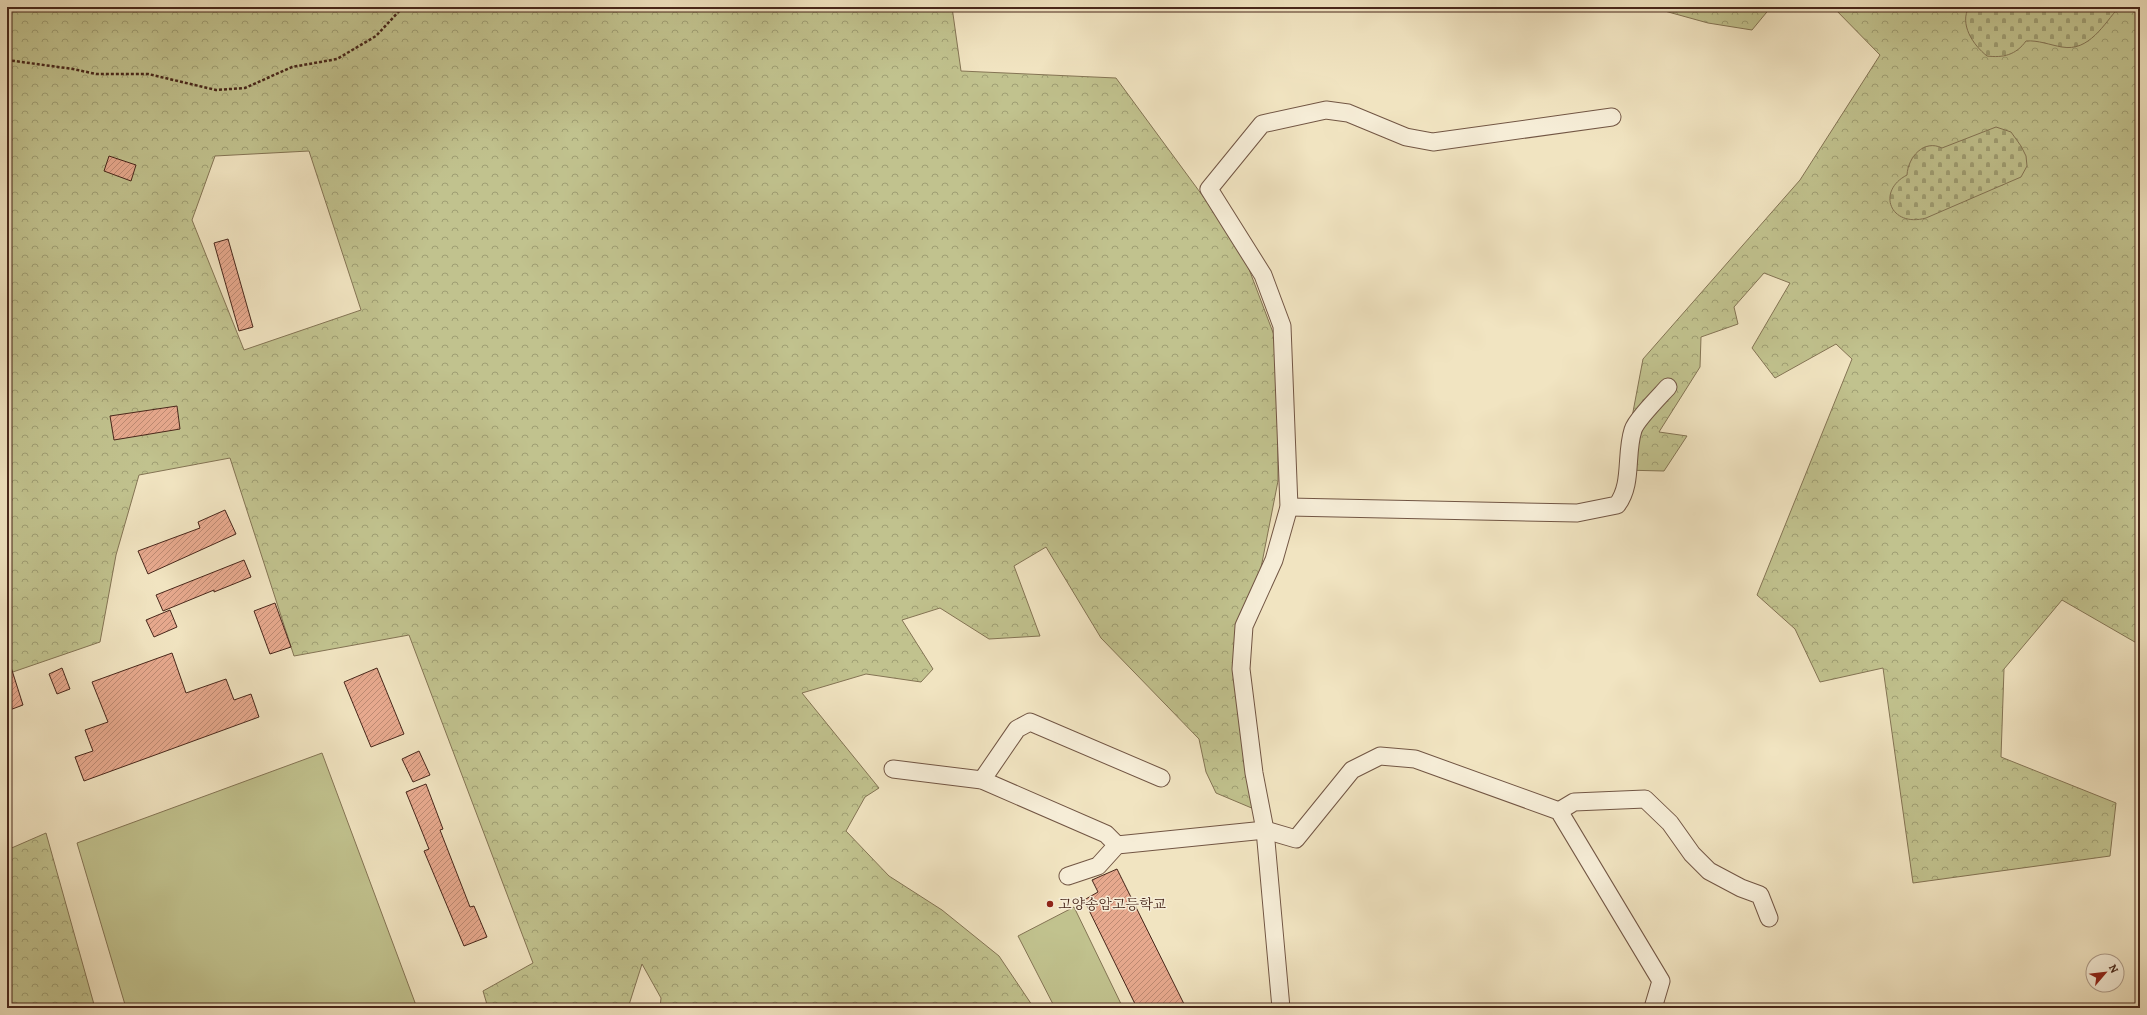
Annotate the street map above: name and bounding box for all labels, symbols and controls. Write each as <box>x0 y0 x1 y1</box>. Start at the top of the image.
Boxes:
place label: 고양송암고등학교 <box>1058 895 1167 914</box>
marker: 고양송암고등학교 <box>1045 899 1055 909</box>
north arrow <box>2085 953 2125 993</box>
text: N <box>2105 961 2122 976</box>

